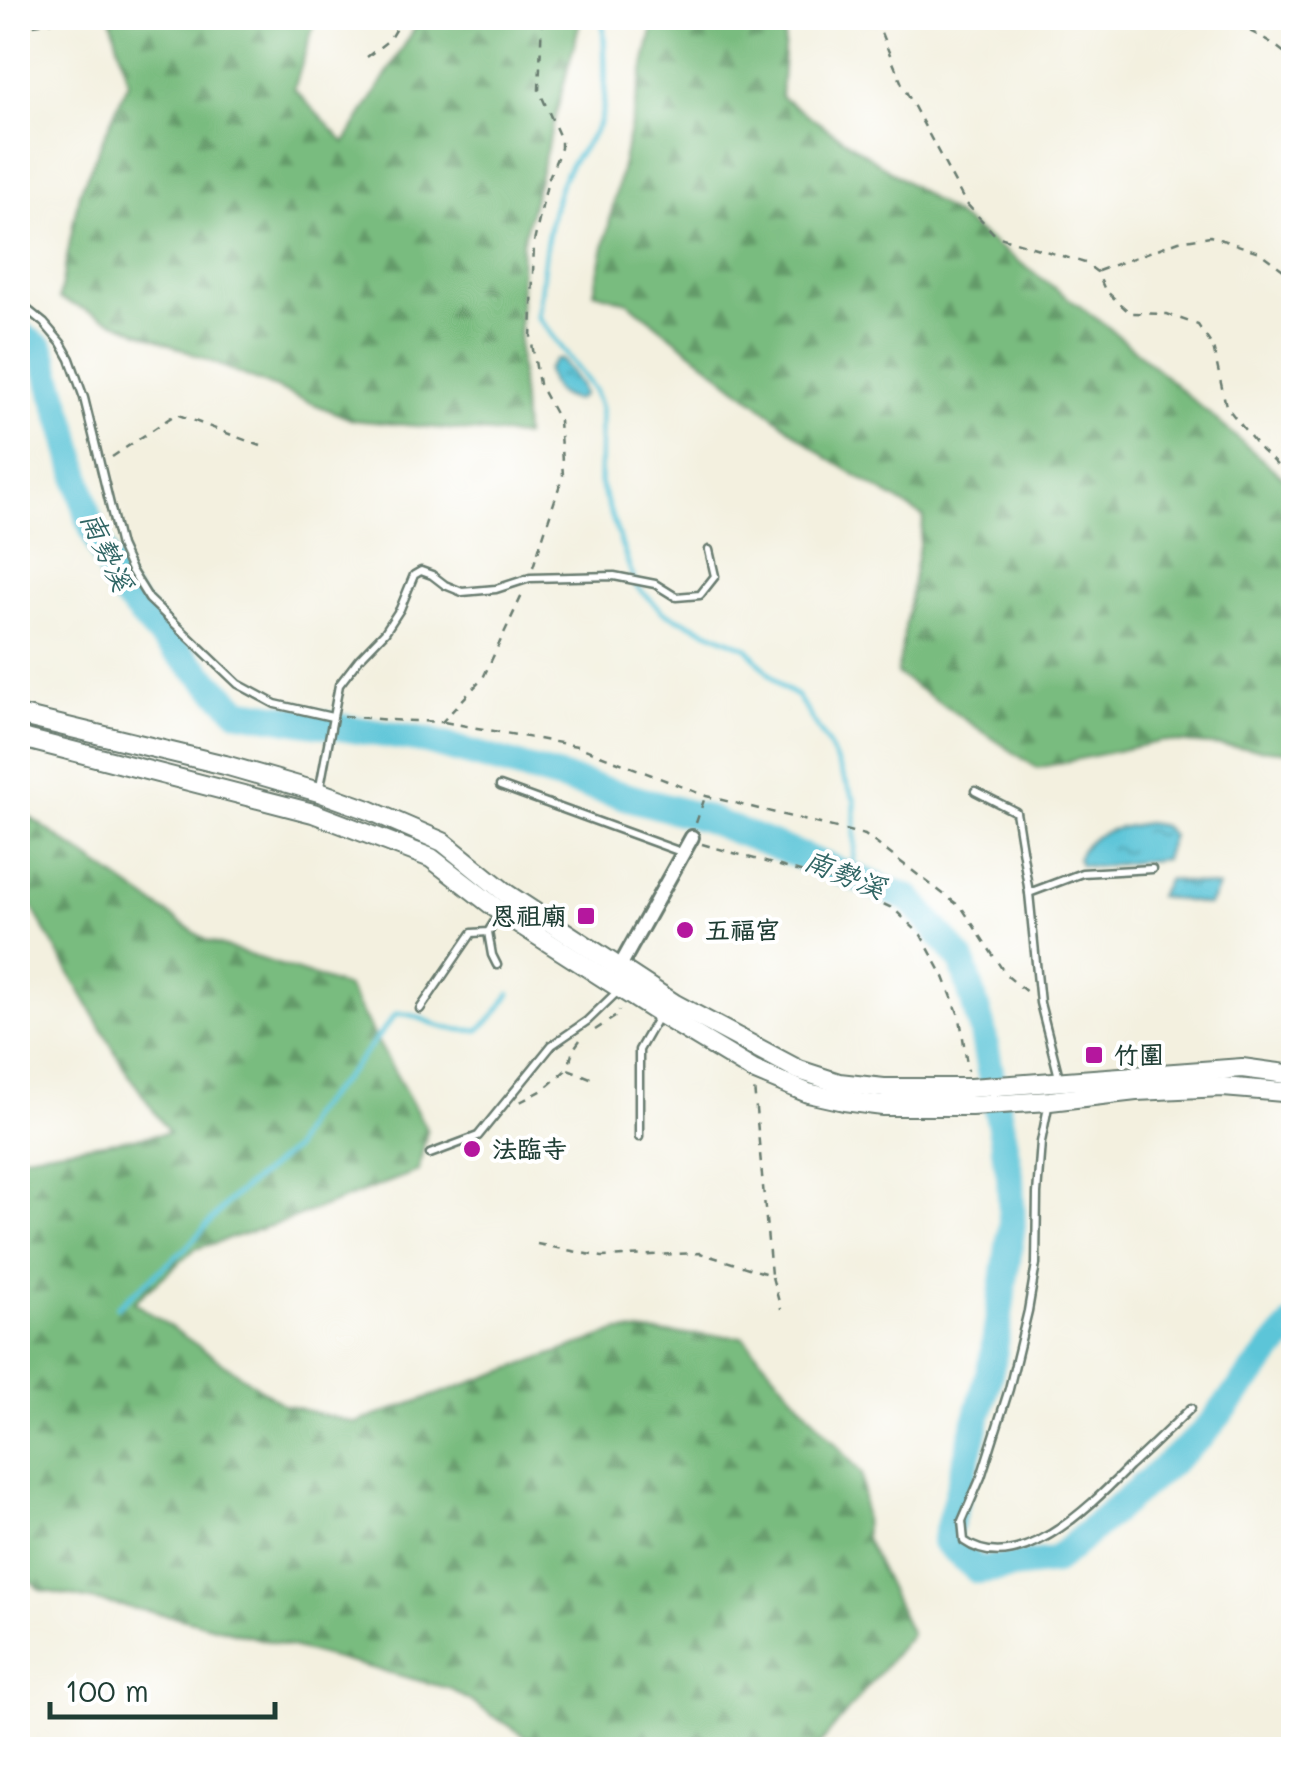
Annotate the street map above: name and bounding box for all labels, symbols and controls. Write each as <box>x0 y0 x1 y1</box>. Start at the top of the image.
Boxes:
water label: 南勢溪 <box>74 505 143 598</box>
water label: 南勢溪 <box>800 841 893 906</box>
place label: 恩祖廟 <box>491 899 566 931</box>
marker: 恩祖廟 <box>575 905 597 927</box>
place label: 五福宮 <box>705 913 780 945</box>
marker: 五福宮 <box>674 919 696 941</box>
place label: 竹圍 <box>1114 1038 1164 1070</box>
marker: 竹圍 <box>1083 1044 1105 1066</box>
place label: 法臨寺 <box>492 1132 567 1164</box>
marker: 法臨寺 <box>461 1138 483 1160</box>
scale bar <box>50 1657 275 1719</box>
text: 100 m <box>65 1670 149 1710</box>

